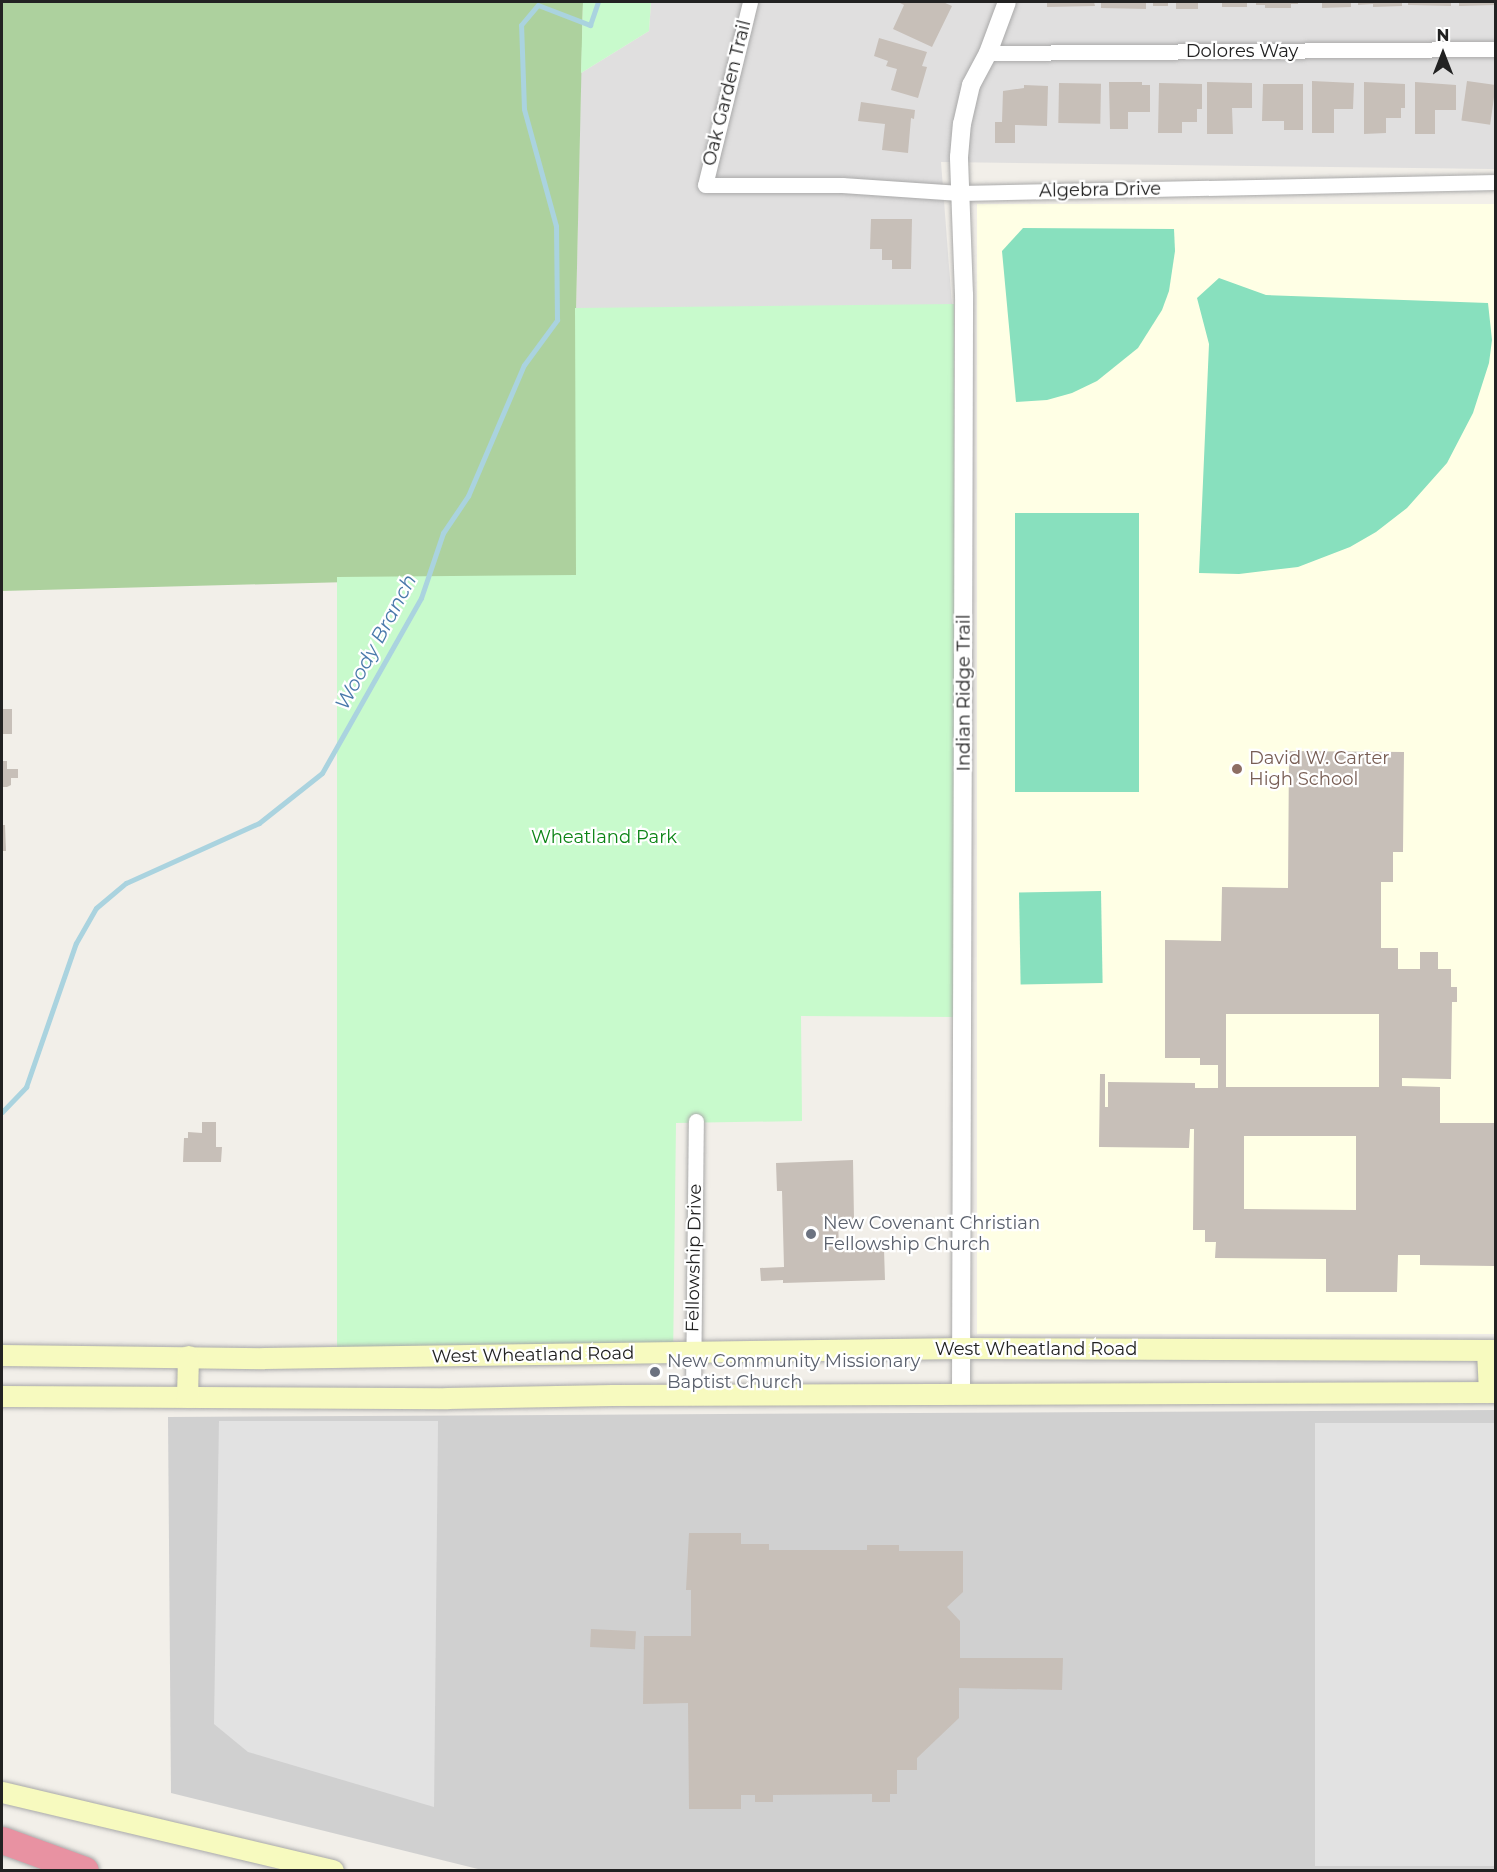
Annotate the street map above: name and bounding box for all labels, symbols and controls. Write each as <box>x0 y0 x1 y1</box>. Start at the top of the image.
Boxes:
street label: Oak Garden Trail <box>698 18 756 168</box>
north arrow <box>1413 24 1473 84</box>
text: N <box>1437 26 1449 45</box>
street label: Dolores Way <box>1186 40 1298 62</box>
street label: Algebra Drive <box>1039 178 1161 202</box>
water label: Woody Branch <box>330 570 422 714</box>
street label: Indian Ridge Trail <box>953 614 975 772</box>
place label: David W. Carter High School <box>1249 748 1389 790</box>
marker: David W. Carter High School <box>1230 762 1244 776</box>
park label: Wheatland Park <box>531 826 677 848</box>
street label: Fellowship Drive <box>682 1184 706 1332</box>
place label: New Covenant Christian Fellowship Church <box>823 1213 1040 1256</box>
marker: New Covenant Christian Fellowship Church <box>804 1227 818 1241</box>
street label: West Wheatland Road <box>935 1338 1137 1360</box>
street label: West Wheatland Road <box>431 1342 635 1368</box>
place label: New Community Missionary Baptist Church <box>667 1351 920 1394</box>
marker: New Community Missionary Baptist Church <box>648 1365 662 1379</box>

